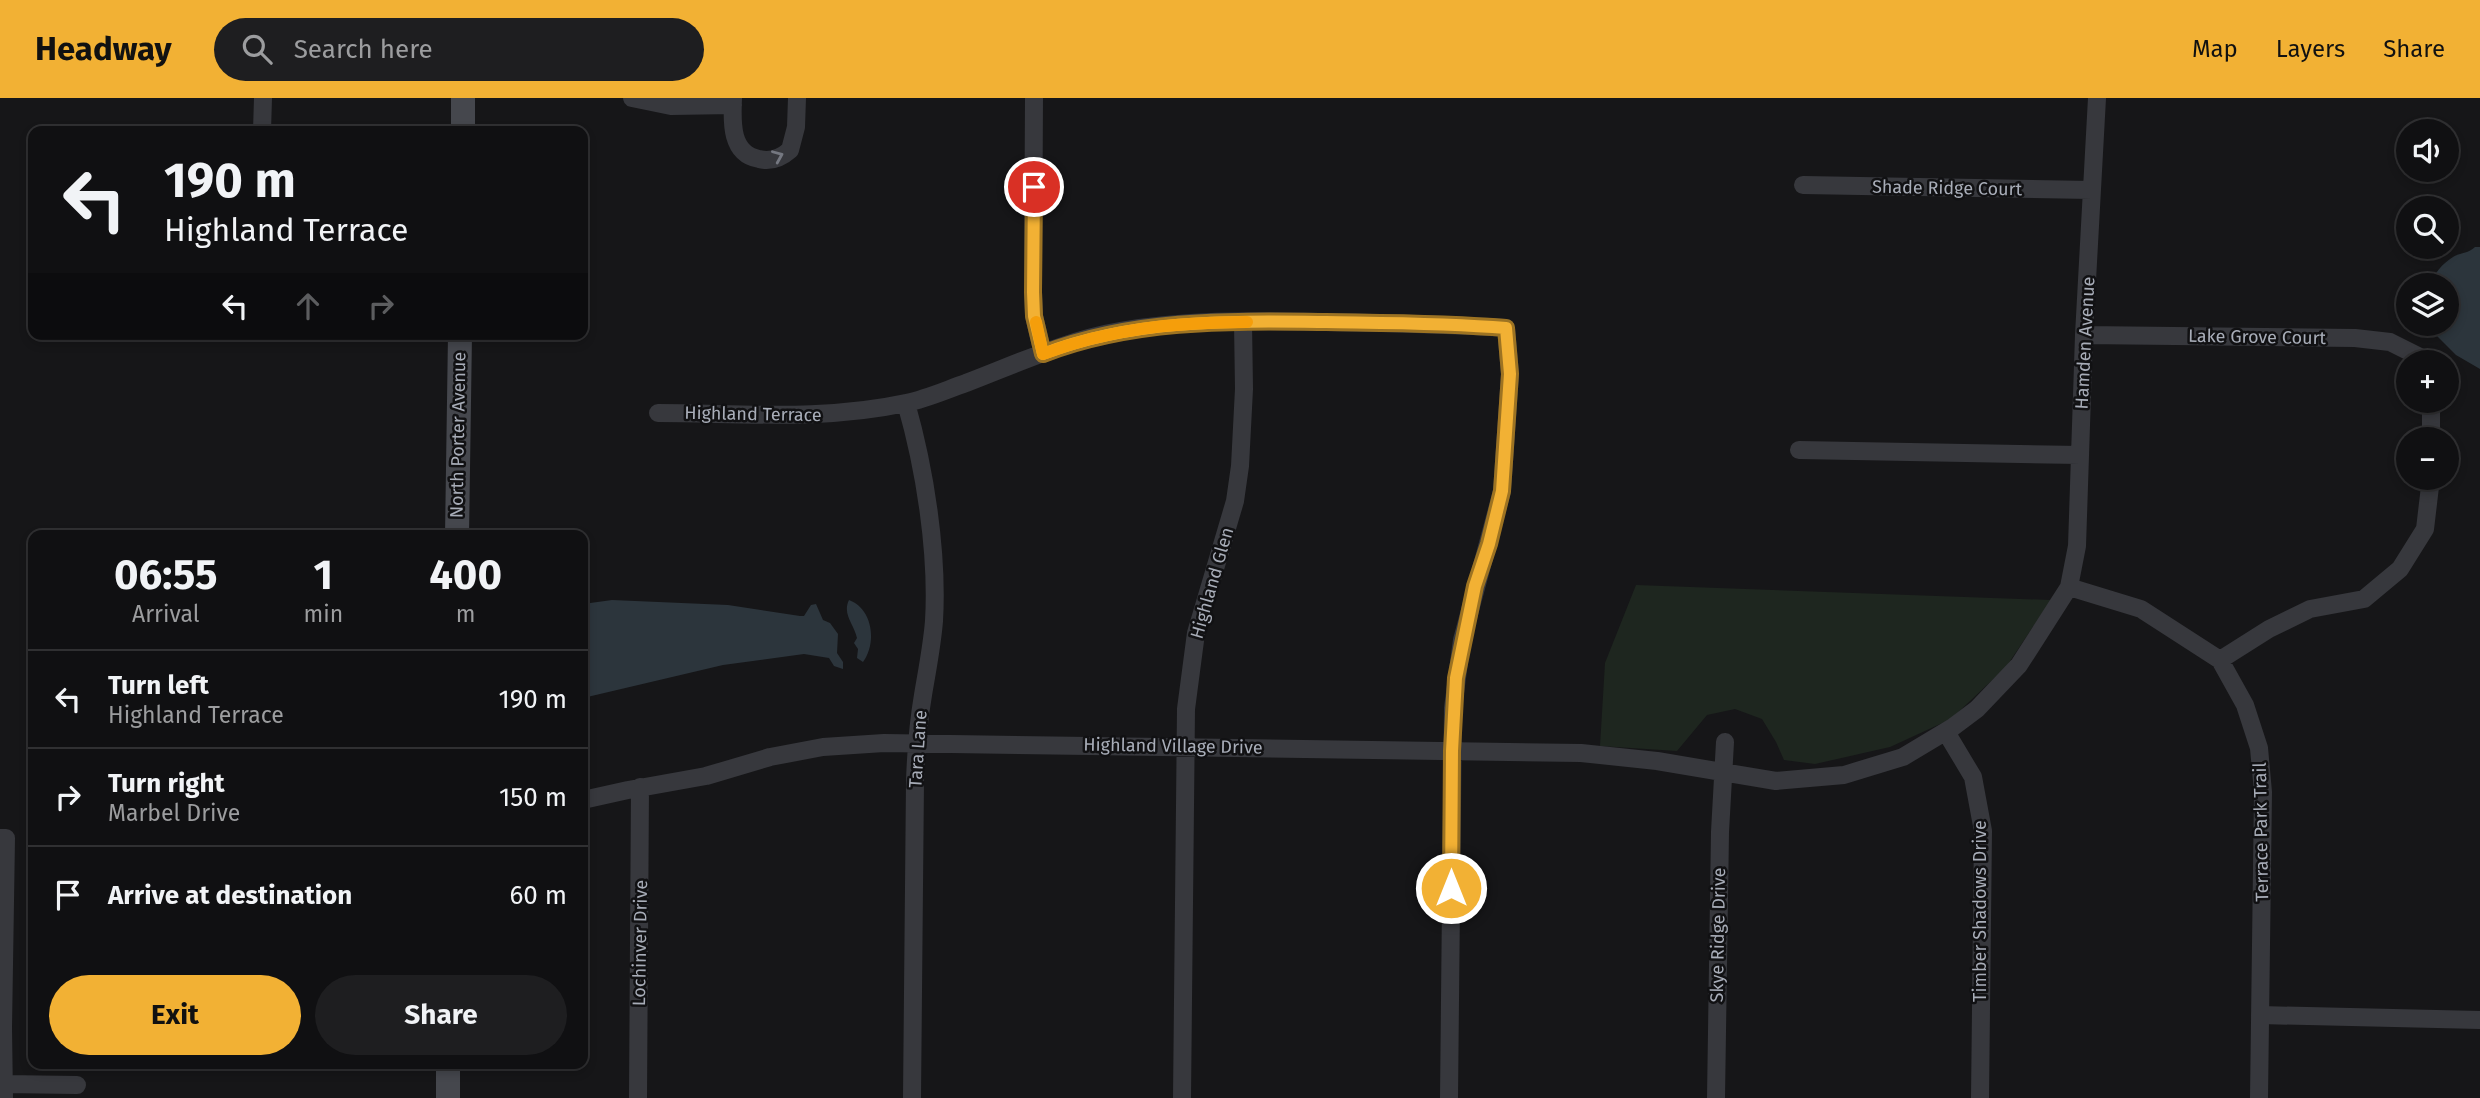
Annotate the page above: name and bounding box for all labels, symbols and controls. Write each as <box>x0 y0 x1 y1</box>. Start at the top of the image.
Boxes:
search box <box>214 18 704 81</box>
text: Headway <box>35 29 172 69</box>
icon: search <box>238 30 276 68</box>
text: Search here <box>294 34 433 65</box>
text: Map <box>2192 35 2238 63</box>
text: Layers <box>2276 35 2345 63</box>
text: Share <box>2383 35 2445 63</box>
map controls <box>2396 119 2459 490</box>
button: sound <box>2396 119 2459 182</box>
one-way arrow <box>771 150 783 164</box>
text: 190 m <box>164 151 296 210</box>
icon: left <box>49 154 140 245</box>
pin <box>1004 157 1064 217</box>
icon: arrive <box>1015 168 1053 206</box>
street label: Shade Ridge Court <box>1872 176 2023 200</box>
button: search <box>2396 196 2459 259</box>
text: Highland Terrace <box>164 211 408 249</box>
button: layers <box>2396 273 2459 336</box>
street label: Hamden Avenue <box>2071 276 2099 410</box>
icon: left <box>216 287 254 325</box>
icon: ahead <box>289 287 327 325</box>
icon: right <box>362 287 400 325</box>
street label: Lake Grove Court <box>2188 325 2327 349</box>
button: + <box>2396 350 2459 413</box>
street label: North Porter Avenue <box>446 352 470 518</box>
street label: Highland Terrace <box>684 402 822 426</box>
button: − <box>2396 427 2459 490</box>
street label: Highland Glen <box>1186 525 1238 641</box>
text: 06:55 <box>114 550 217 600</box>
text: 1 <box>314 550 333 600</box>
text: 400 <box>429 550 502 600</box>
text: Arrival <box>132 600 199 628</box>
text: min <box>303 600 343 628</box>
text: m <box>456 600 475 628</box>
text: Turn left <box>108 670 209 701</box>
icon: left <box>49 680 87 718</box>
text: 190 m <box>498 684 567 715</box>
text: Highland Terrace <box>108 701 284 729</box>
street label: Tara Lane <box>904 709 932 789</box>
street label: Highland Village Drive <box>1083 733 1263 759</box>
street label: Terrace Park Trail <box>2249 762 2273 902</box>
text: Turn right <box>108 768 225 799</box>
icon: right <box>49 778 87 816</box>
text: 150 m <box>499 782 567 813</box>
text: Marbel Drive <box>108 799 240 827</box>
street label: Timber Shadows Drive <box>1969 820 1991 1002</box>
position arrow <box>1414 851 1488 925</box>
street label: Skye Ridge Drive <box>1706 867 1730 1003</box>
icon: arrive <box>49 876 87 914</box>
text: Arrive at destination <box>108 880 352 911</box>
text: 60 m <box>509 880 567 911</box>
street label: Lochinver Drive <box>628 880 652 1006</box>
button: Exit <box>49 975 301 1055</box>
button: Share <box>315 975 567 1055</box>

